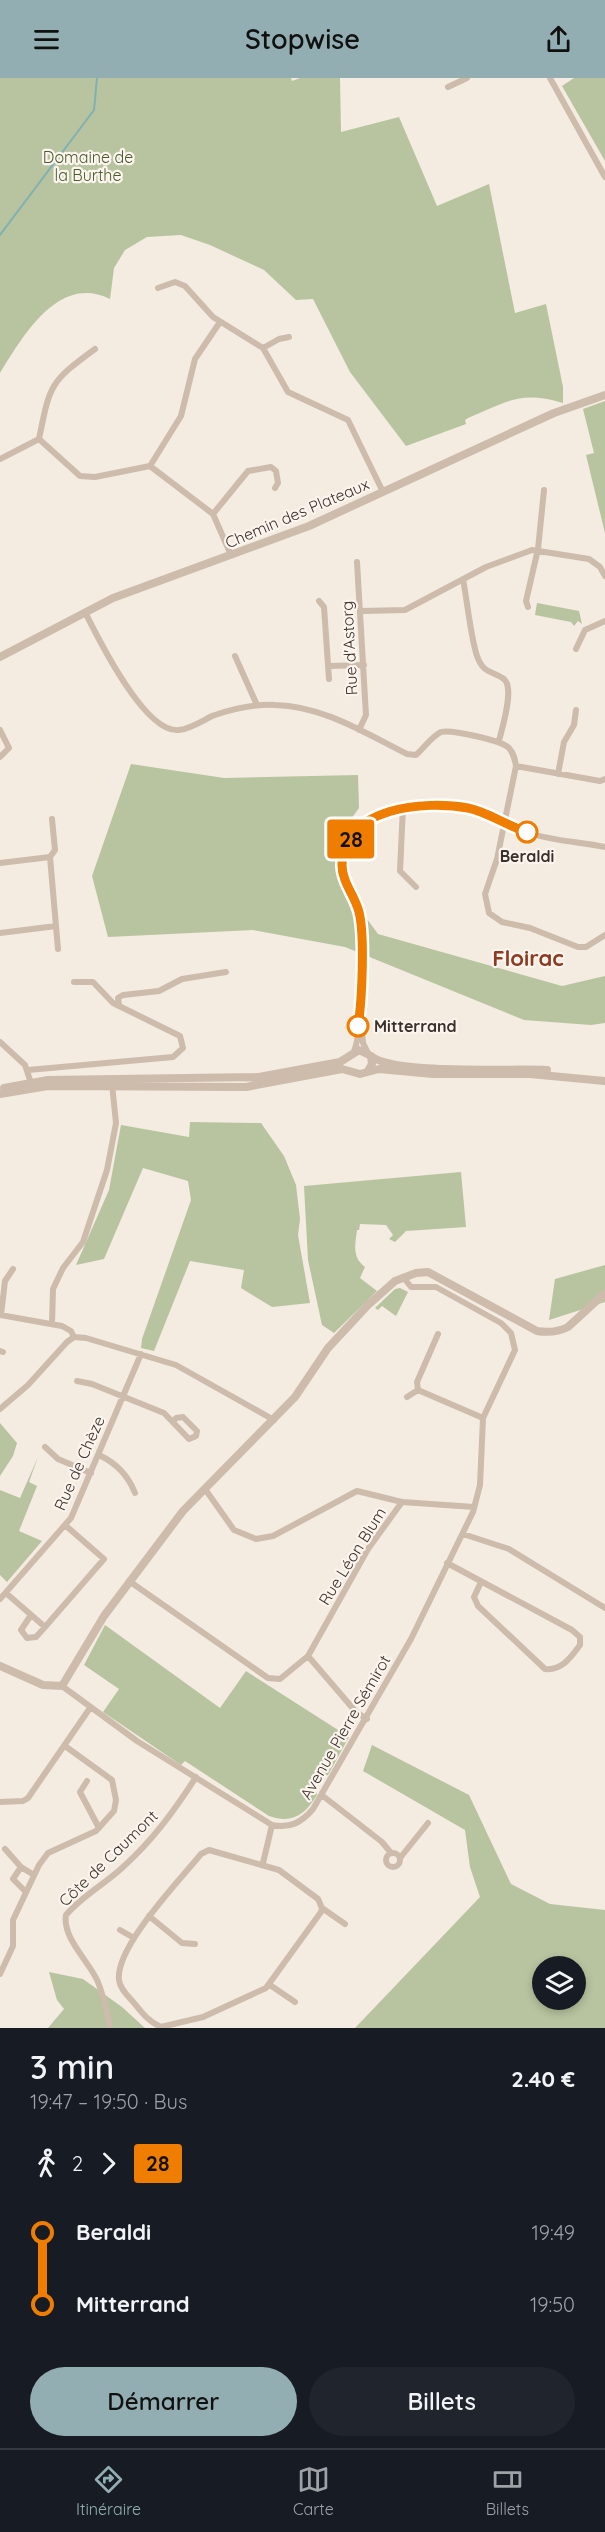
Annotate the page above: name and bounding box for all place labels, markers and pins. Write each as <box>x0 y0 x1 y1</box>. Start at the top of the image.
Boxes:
marker: Beraldi <box>516 821 538 843</box>
place label: Beraldi <box>500 846 554 866</box>
marker: Mitterrand <box>347 1015 369 1037</box>
place label: Mitterrand <box>374 1016 457 1036</box>

